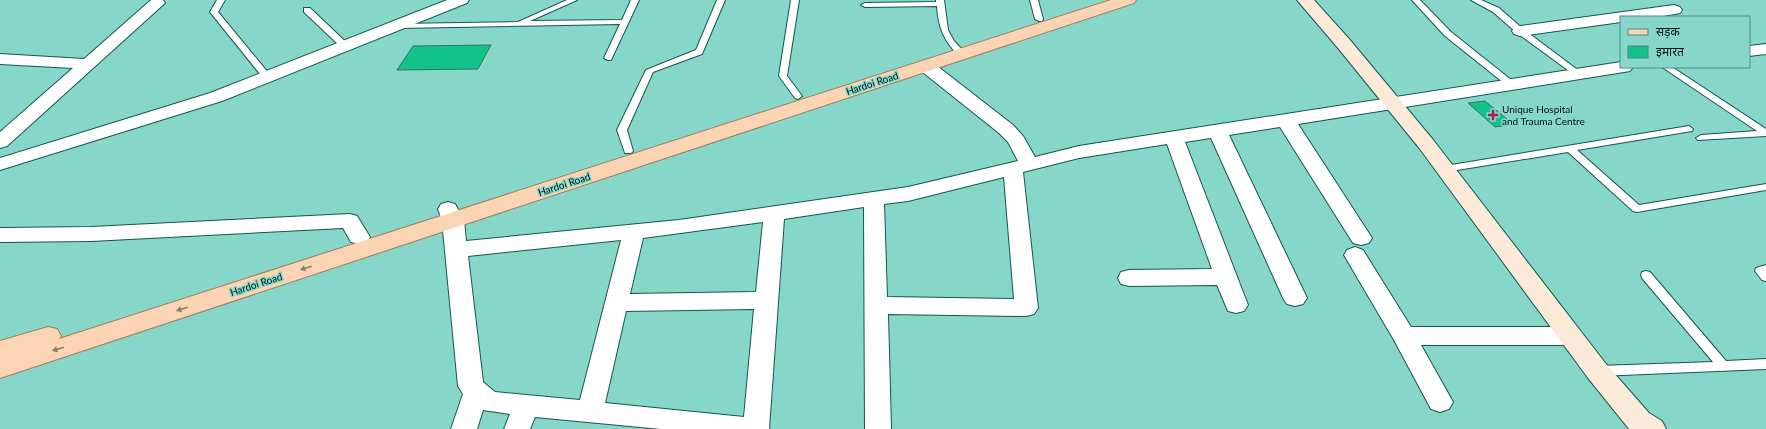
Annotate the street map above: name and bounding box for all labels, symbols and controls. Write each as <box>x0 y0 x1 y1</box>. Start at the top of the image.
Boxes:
legend <box>1620 16 1750 68</box>
text: सड़क <box>1656 24 1681 39</box>
text: इमारत <box>1656 44 1685 59</box>
street label: Hardoi Road <box>844 69 900 97</box>
place label: Unique Hospital and Trauma Centre <box>1502 103 1585 127</box>
marker: Unique Hospital and Trauma Centre <box>1487 109 1499 121</box>
street label: Hardoi Road <box>536 170 592 198</box>
one-way arrow <box>299 265 311 271</box>
street label: Hardoi Road <box>228 270 284 298</box>
one-way arrow <box>176 306 188 312</box>
one-way arrow <box>52 346 64 352</box>

